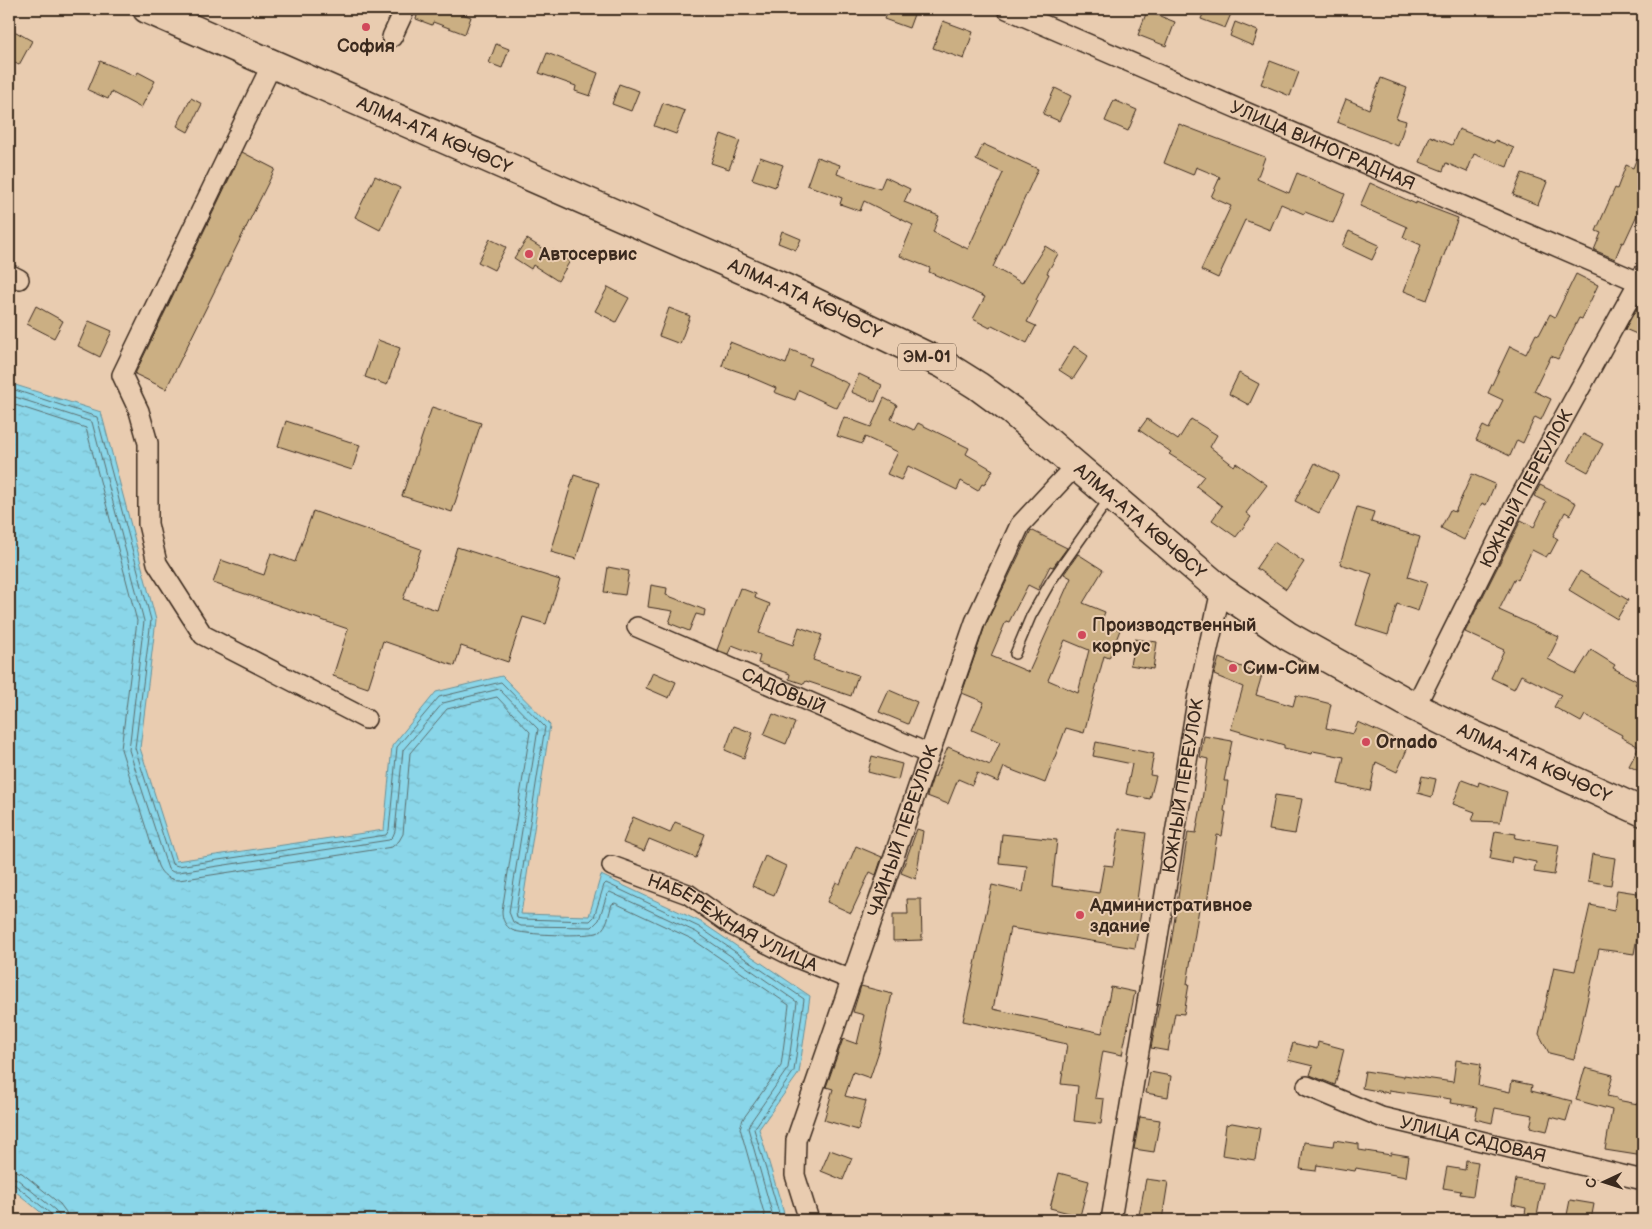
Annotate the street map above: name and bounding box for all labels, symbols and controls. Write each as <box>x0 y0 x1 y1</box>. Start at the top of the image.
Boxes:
marker: София <box>360 21 372 33</box>
place label: София <box>337 36 395 57</box>
street label: АЛМА-АТА КӨЧӨСҮ <box>353 91 516 178</box>
street label: УЛИЦА ВИНОГРАДНАЯ <box>1227 96 1418 195</box>
place label: Автосервис <box>538 244 637 265</box>
marker: Автосервис <box>523 248 535 260</box>
street label: АЛМА-АТА КӨЧӨСҮ <box>724 254 886 344</box>
road number: ЭМ-01 <box>898 344 956 371</box>
street label: ЮЖНЫЙ ПЕРЕУЛОК <box>1475 405 1577 571</box>
street label: АЛМА-АТА КӨЧӨСҮ <box>1069 458 1211 583</box>
place label: Производственный корпус <box>1092 615 1256 657</box>
marker: Производственный корпус <box>1076 629 1088 641</box>
place label: Сим-Сим <box>1243 658 1320 679</box>
marker: Сим-Сим <box>1227 662 1239 674</box>
street label: САДОВЫЙ <box>738 663 829 718</box>
street label: ЮЖНЫЙ ПЕРЕУЛОК <box>1158 697 1208 875</box>
street label: АЛМА-АТА КӨЧӨСҮ <box>1453 718 1615 807</box>
place label: Ornado <box>1376 732 1438 753</box>
marker: Ornado <box>1360 736 1372 748</box>
street label: ЧАЙНЫЙ ПЕРЕУЛОК <box>863 742 942 920</box>
street label: НАБЕРЕЖНАЯ УЛИЦА <box>645 870 821 976</box>
place label: Административное здание <box>1089 895 1252 937</box>
marker: Административное здание <box>1074 909 1086 921</box>
street label: УЛИЦА САДОВАЯ <box>1398 1111 1548 1167</box>
north arrow <box>1580 1156 1630 1206</box>
text: С <box>1583 1177 1600 1188</box>

